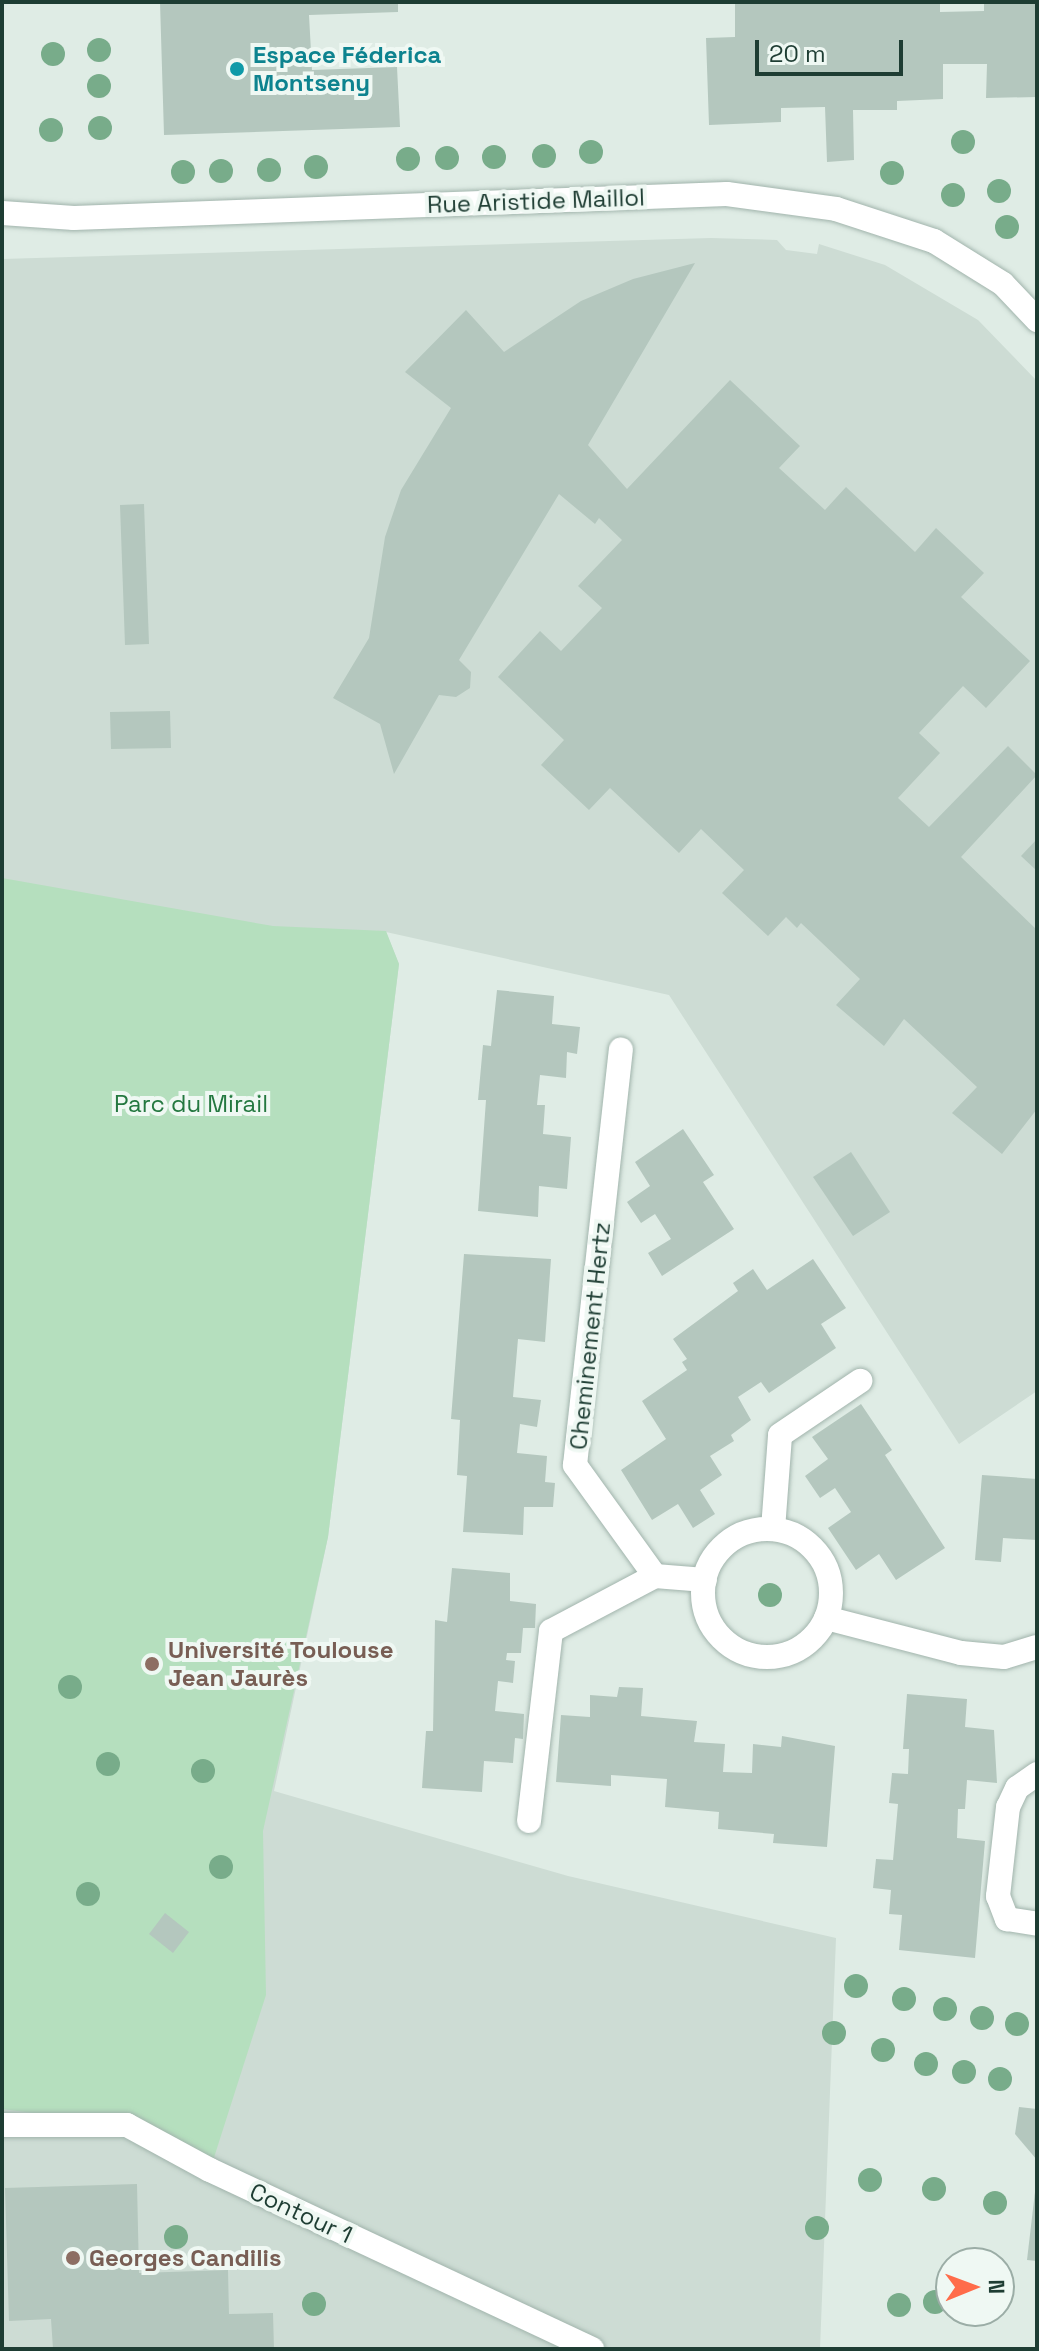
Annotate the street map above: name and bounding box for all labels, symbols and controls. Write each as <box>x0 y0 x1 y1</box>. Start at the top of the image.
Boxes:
scale bar <box>759 24 907 74</box>
text: 20 m <box>769 38 826 69</box>
place label: Espace Féderica Montseny <box>253 41 441 97</box>
marker: Espace Féderica Montseny <box>228 60 246 78</box>
street label: Rue Aristide Maillol <box>426 183 646 219</box>
park label: Parc du Mirail <box>114 1090 268 1118</box>
street label: Cheminement Hertz <box>564 1221 616 1451</box>
place label: Université Toulouse Jean Jaurès <box>168 1636 394 1692</box>
marker: Université Toulouse Jean Jaurès <box>143 1655 161 1673</box>
street label: Contour 1 <box>245 2177 357 2249</box>
place label: Georges Candilis <box>89 2244 281 2272</box>
north arrow <box>935 2247 1015 2327</box>
marker: Georges Candilis <box>64 2249 82 2267</box>
text: N <box>983 2279 1011 2294</box>

